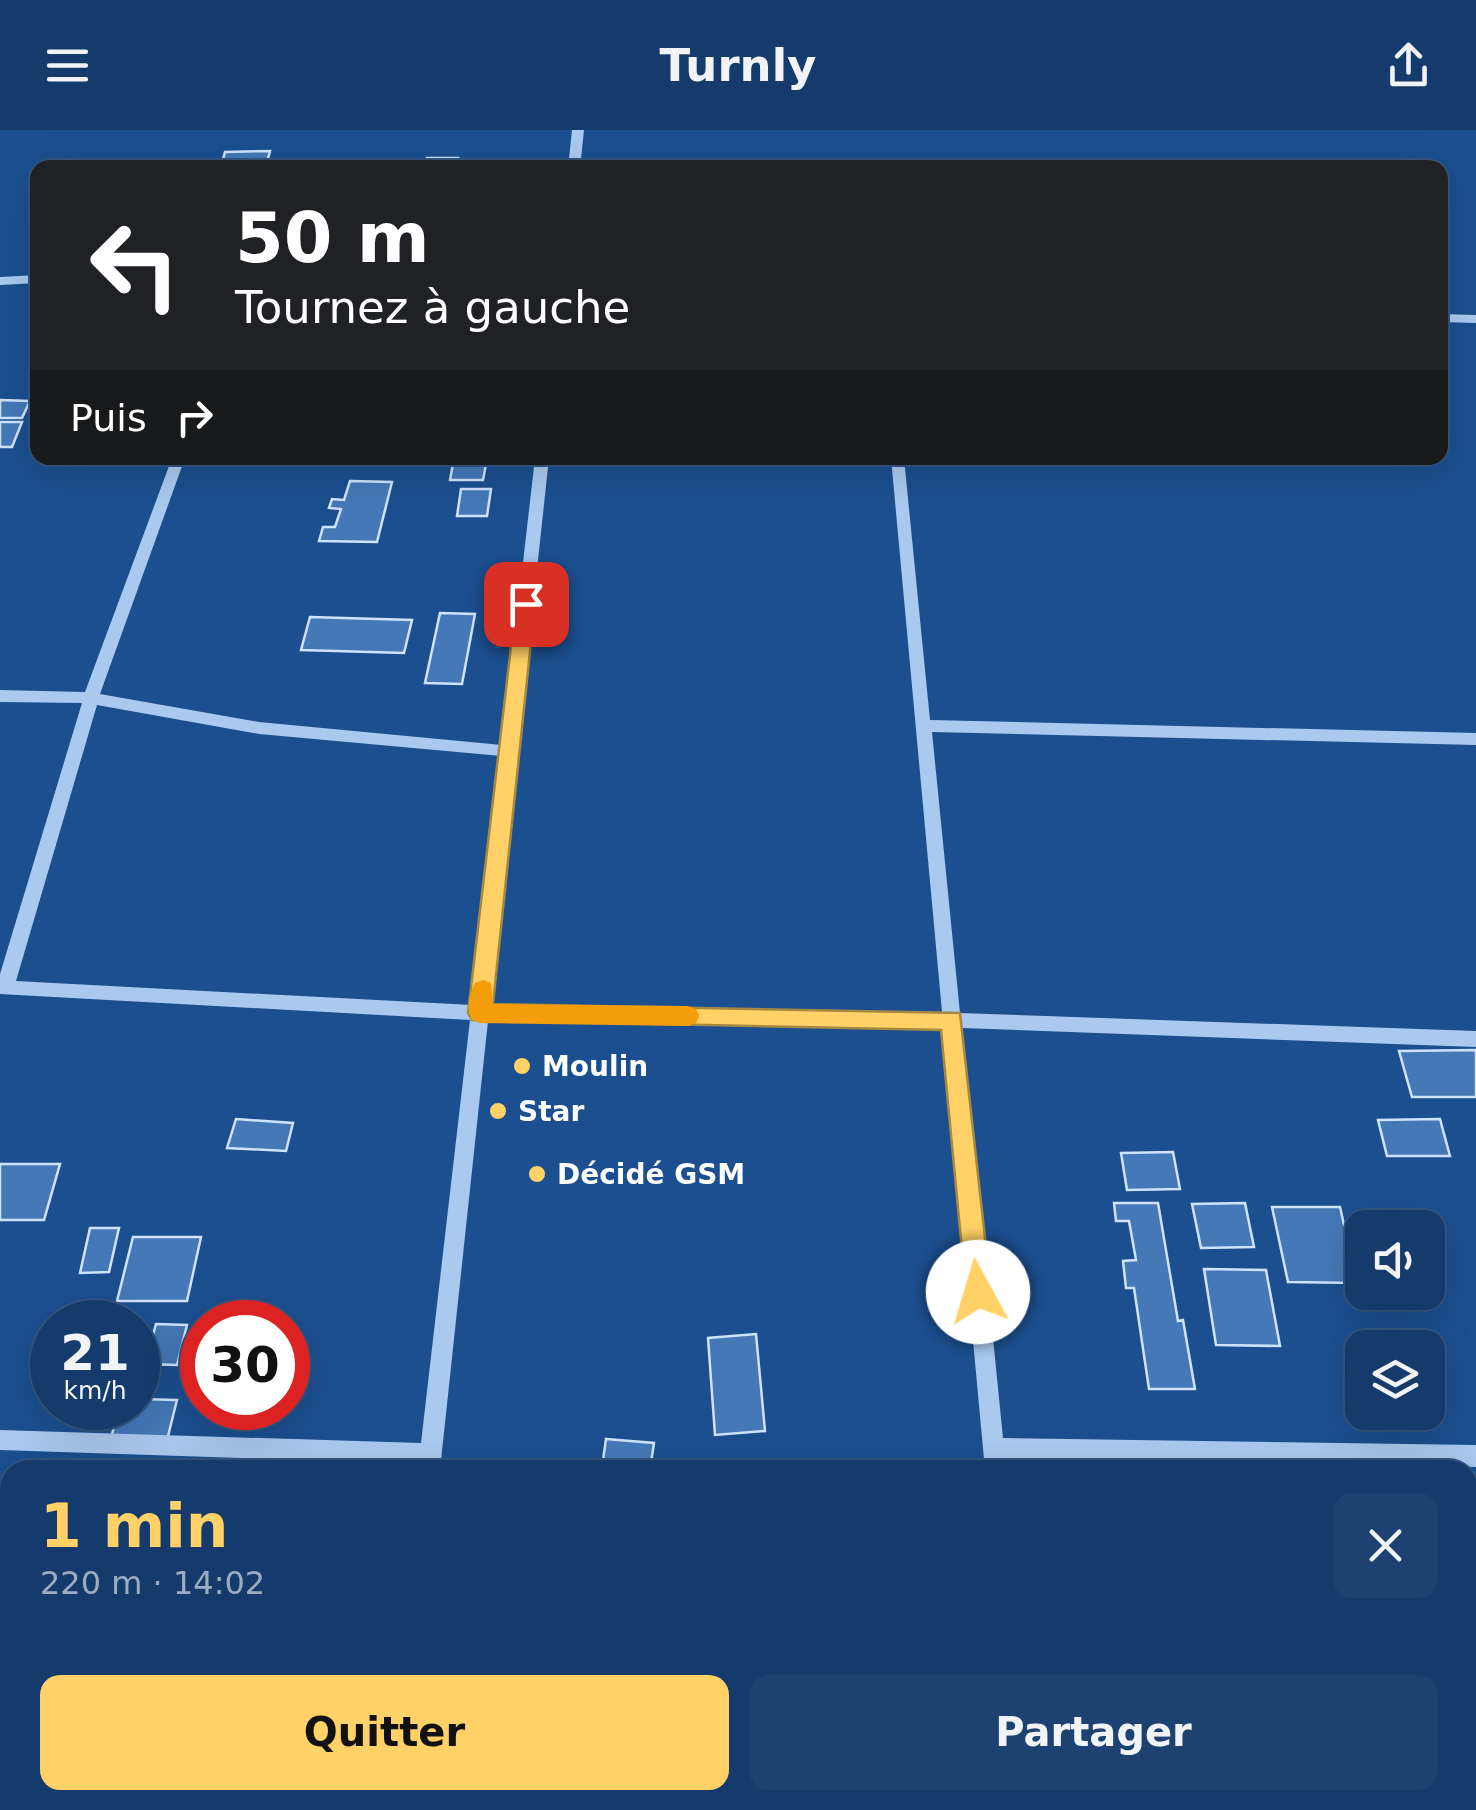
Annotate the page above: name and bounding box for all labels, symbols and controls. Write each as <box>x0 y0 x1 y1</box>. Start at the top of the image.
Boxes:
icon: menu <box>40 38 95 93</box>
icon: share <box>1381 38 1436 93</box>
text: Turnly <box>660 39 816 92</box>
text: 50 m <box>235 197 430 279</box>
icon: left <box>70 200 200 330</box>
text: Tournez à gauche <box>235 281 630 334</box>
icon: right <box>167 390 222 445</box>
text: Puis <box>70 396 147 440</box>
pin <box>484 562 569 647</box>
icon: arrive <box>499 577 554 632</box>
place label: Moulin <box>542 1050 648 1083</box>
marker: Moulin <box>511 1055 533 1077</box>
place label: Star <box>518 1095 584 1128</box>
marker: Star <box>487 1100 509 1122</box>
place label: Décidé GSM <box>557 1158 745 1191</box>
marker: Décidé GSM <box>526 1163 548 1185</box>
map controls <box>1345 1210 1445 1430</box>
button: sound <box>1345 1210 1445 1310</box>
position arrow <box>926 1240 1030 1344</box>
speed limit sign: 30 <box>180 1300 310 1430</box>
text: 21 <box>60 1324 130 1382</box>
button: layers <box>1345 1330 1445 1430</box>
text: km/h <box>63 1376 127 1405</box>
text: 1 min <box>40 1491 228 1561</box>
button: close <box>1333 1493 1438 1598</box>
text: 220 m · 14:02 <box>40 1564 265 1602</box>
button: Quitter <box>40 1675 729 1790</box>
button: Partager <box>749 1675 1438 1790</box>

